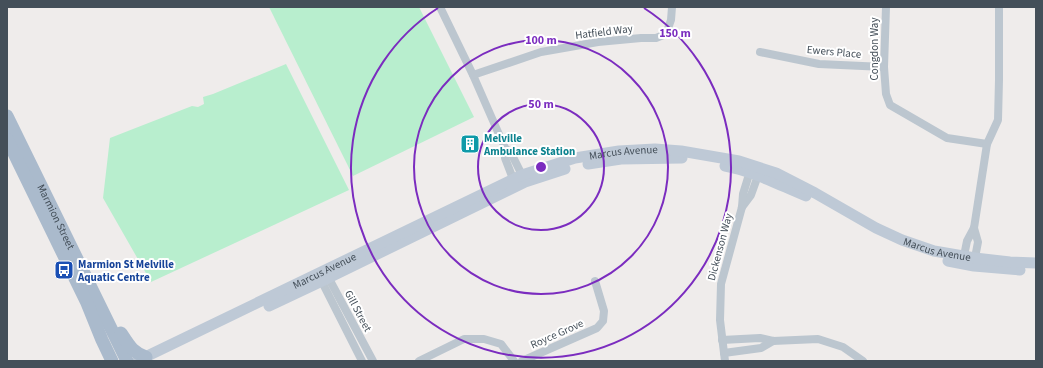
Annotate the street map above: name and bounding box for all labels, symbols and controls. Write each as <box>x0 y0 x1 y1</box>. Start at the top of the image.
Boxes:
street label: Congdon Way <box>867 17 882 81</box>
street label: Hatfield Way <box>574 21 634 43</box>
text: 150 m <box>659 25 691 42</box>
text: 100 m <box>525 32 557 49</box>
street label: Ewers Place <box>806 42 862 62</box>
text: 50 m <box>528 96 554 113</box>
place label: Melville Ambulance Station <box>483 131 575 159</box>
building icon: Melville Ambulance Station <box>459 133 481 155</box>
street label: Marcus Avenue <box>588 141 659 163</box>
centre of rings <box>534 160 548 174</box>
street label: Marmion Street <box>34 181 79 252</box>
street label: Dickenson Way <box>704 212 736 282</box>
street label: Marcus Avenue <box>901 234 972 265</box>
street label: Marcus Avenue <box>290 249 359 292</box>
place label: Marmion St Melville Aquatic Centre <box>77 257 174 285</box>
bus stop icon: Marmion St Melville Aquatic Centre <box>53 259 75 281</box>
street label: Gill Street <box>341 288 375 335</box>
street label: Royce Grove <box>528 315 586 352</box>

